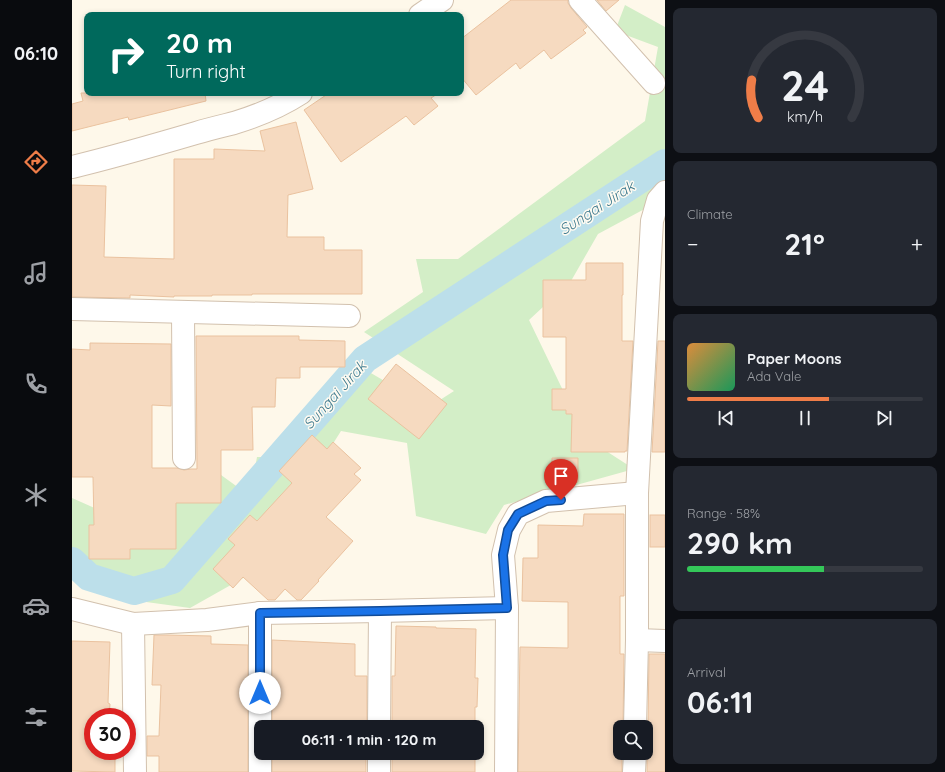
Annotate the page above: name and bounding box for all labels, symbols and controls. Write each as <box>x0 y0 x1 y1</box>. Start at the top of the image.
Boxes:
text: 20 m <box>166 25 233 60</box>
icon: right <box>100 28 152 80</box>
text: 06:10 <box>14 42 58 65</box>
text: 24 <box>781 59 829 111</box>
text: Turn right <box>166 60 246 83</box>
text: km/h <box>787 108 823 126</box>
icon: directions <box>22 148 50 176</box>
water label: Sungai Jirak <box>556 175 640 239</box>
text: Climate <box>687 206 733 222</box>
text: 21° <box>784 225 825 263</box>
text: − <box>687 230 698 258</box>
text: + <box>911 230 923 258</box>
icon: music <box>22 259 50 287</box>
text: Paper Moons <box>747 349 842 368</box>
water label: Sungai Jirak <box>299 355 372 433</box>
text: Ada Vale <box>747 368 801 384</box>
icon: phone <box>22 370 50 398</box>
icon: previous <box>715 407 737 429</box>
icon: pause <box>794 407 816 429</box>
icon: next <box>873 407 895 429</box>
pin <box>544 459 578 500</box>
icon: arrive <box>550 465 572 487</box>
icon: climate <box>22 481 50 509</box>
text: Range · 58% <box>687 505 760 521</box>
text: 290 km <box>687 524 793 562</box>
icon: car <box>22 592 50 620</box>
text: Arrival <box>687 664 726 680</box>
position arrow <box>239 672 281 714</box>
text: 06:11 <box>687 683 754 721</box>
icon: filters <box>22 703 50 731</box>
speed limit sign: 30 <box>84 708 136 760</box>
map controls <box>613 720 653 760</box>
button: search <box>613 720 653 760</box>
text: 06:11 · 1 min · 120 m <box>302 730 436 749</box>

